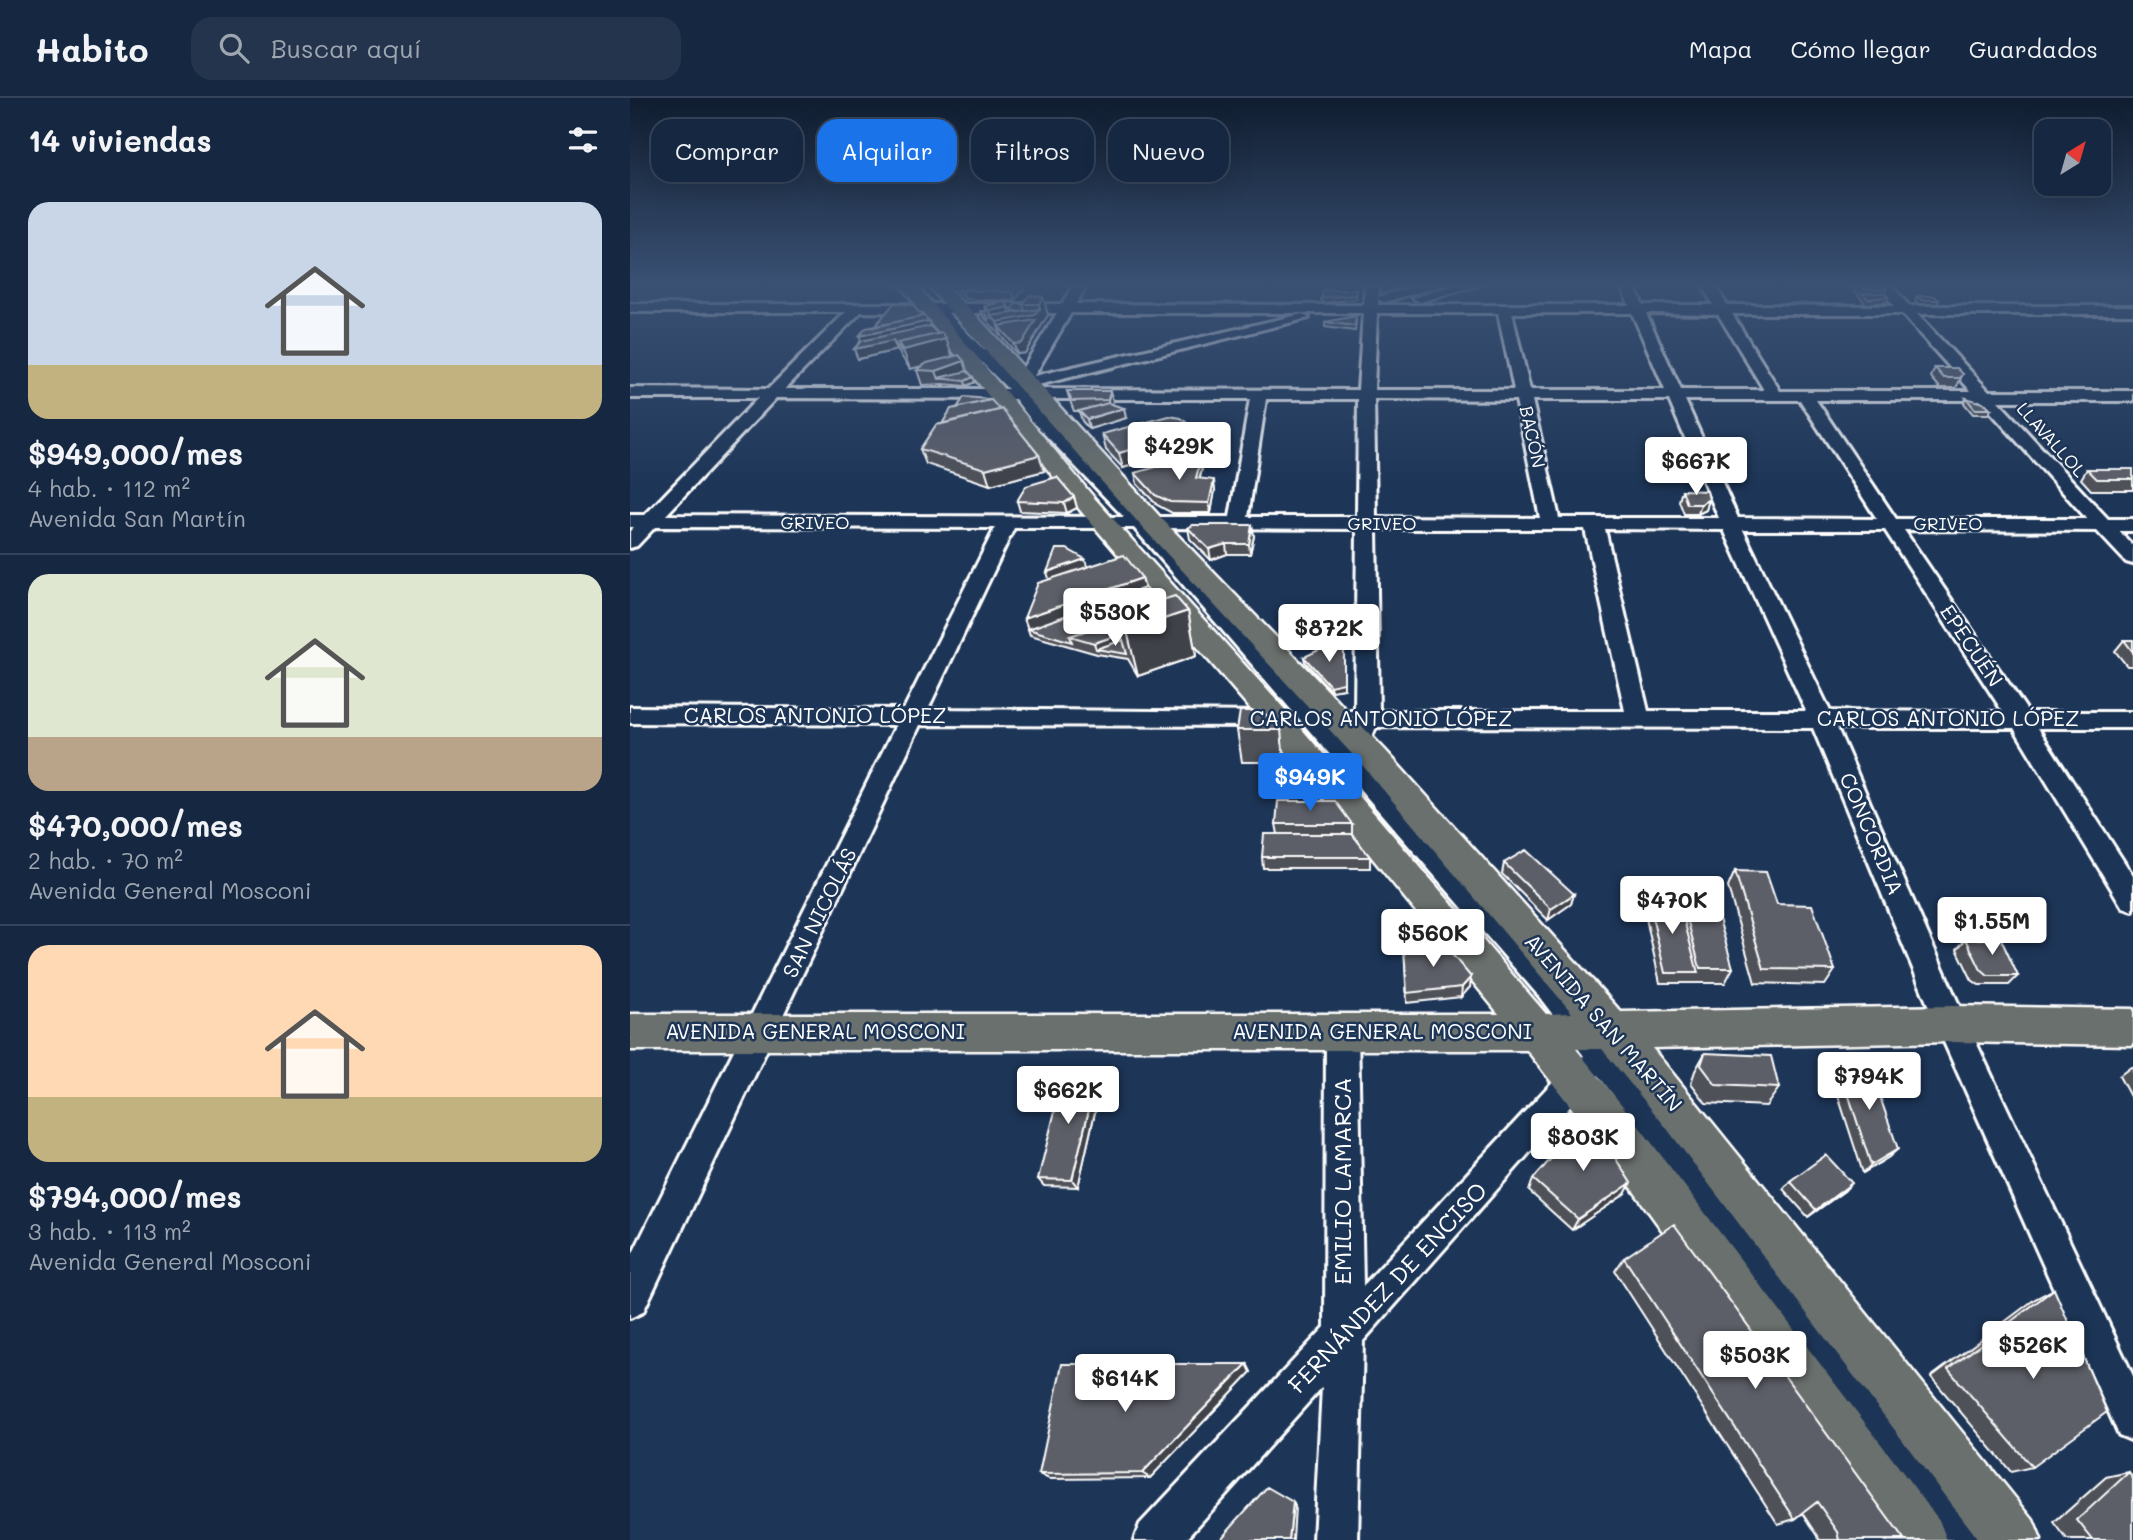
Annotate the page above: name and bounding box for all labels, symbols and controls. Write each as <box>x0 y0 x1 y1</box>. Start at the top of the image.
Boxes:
search box <box>191 17 681 80</box>
text: Habito <box>35 27 149 70</box>
icon: search <box>215 29 253 67</box>
text: Buscar aquí <box>271 31 422 65</box>
text: Mapa <box>1689 33 1753 64</box>
text: Cómo llegar <box>1791 33 1931 64</box>
text: Guardados <box>1969 33 2098 64</box>
chip: Comprar <box>651 119 803 182</box>
chip: Alquilar <box>817 119 957 182</box>
chip: Filtros <box>971 119 1094 182</box>
chip: Nuevo <box>1108 119 1229 182</box>
north arrow <box>2034 119 2110 196</box>
map controls <box>2034 119 2111 196</box>
text: 14 viviendas <box>28 120 212 160</box>
icon: filters <box>564 121 602 159</box>
icon: home <box>252 248 378 374</box>
street label: LLAVALLOL <box>2012 397 2092 482</box>
street label: BACÓN <box>1515 404 1551 470</box>
pin: $429K <box>1130 422 1228 482</box>
text: $429K <box>1144 430 1214 460</box>
text: $949,000/mes <box>28 433 243 473</box>
pin: $667K <box>1647 438 1745 497</box>
text: $667K <box>1661 445 1731 475</box>
text: 4 hab. · 112 m² <box>28 473 190 503</box>
text: Avenida San Martín <box>28 503 246 533</box>
street label: GRIVEO <box>781 510 849 534</box>
street label: GRIVEO <box>1348 511 1416 535</box>
street label: GRIVEO <box>1914 511 1982 535</box>
pin: $530K <box>1066 588 1164 648</box>
text: $530K <box>1079 596 1151 626</box>
street label: EPECUÉN <box>1935 599 2010 691</box>
pin: $872K <box>1280 604 1378 664</box>
text: $872K <box>1294 612 1364 642</box>
icon: home <box>252 620 378 746</box>
street label: CARLOS ANTONIO LÓPEZ <box>684 701 946 728</box>
street label: CARLOS ANTONIO LÓPEZ <box>1250 704 1512 731</box>
street label: CARLOS ANTONIO LÓPEZ <box>1817 704 2079 731</box>
pin: $949K <box>1261 754 1359 813</box>
text: $949K <box>1274 761 1346 791</box>
street label: CONCORDIA <box>1834 768 1910 899</box>
text: $470,000/mes <box>28 805 243 845</box>
street label: SAN NICOLÁS <box>776 843 862 982</box>
text: 2 hab. · 70 m² <box>28 845 183 875</box>
text: Avenida General Mosconi <box>28 875 311 905</box>
pin: $470K <box>1623 876 1721 936</box>
text: $470K <box>1636 884 1708 914</box>
pin: $1.55M <box>1935 898 2049 957</box>
text: $1.55M <box>1954 905 2030 935</box>
pin: $560K <box>1384 910 1482 969</box>
text: $560K <box>1397 917 1469 947</box>
street label: AVENIDA SAN MARTÍN <box>1519 927 1689 1117</box>
icon: home <box>252 991 378 1117</box>
street label: AVENIDA GENERAL MOSCONI <box>665 1017 965 1044</box>
street label: AVENIDA GENERAL MOSCONI <box>1232 1017 1532 1044</box>
pin: $794K <box>1820 1052 1918 1112</box>
text: $794K <box>1834 1060 1904 1090</box>
pin: $662K <box>1019 1066 1117 1126</box>
text: $662K <box>1033 1074 1103 1104</box>
street label: EMILIO LAMARCA <box>1326 1077 1357 1285</box>
pin: $803K <box>1534 1114 1632 1173</box>
text: $803K <box>1547 1121 1619 1151</box>
street label: FERNÁNDEZ DE ENCISO <box>1281 1175 1493 1399</box>
text: $794,000/mes <box>28 1176 242 1216</box>
text: 3 hab. · 113 m² <box>28 1216 191 1246</box>
text: Avenida General Mosconi <box>28 1246 311 1276</box>
pin: $526K <box>1984 1322 2082 1381</box>
text: $526K <box>1998 1329 2068 1359</box>
pin: $503K <box>1706 1332 1804 1391</box>
text: $503K <box>1719 1339 1791 1369</box>
pin: $614K <box>1076 1354 1174 1414</box>
text: $614K <box>1091 1362 1159 1392</box>

